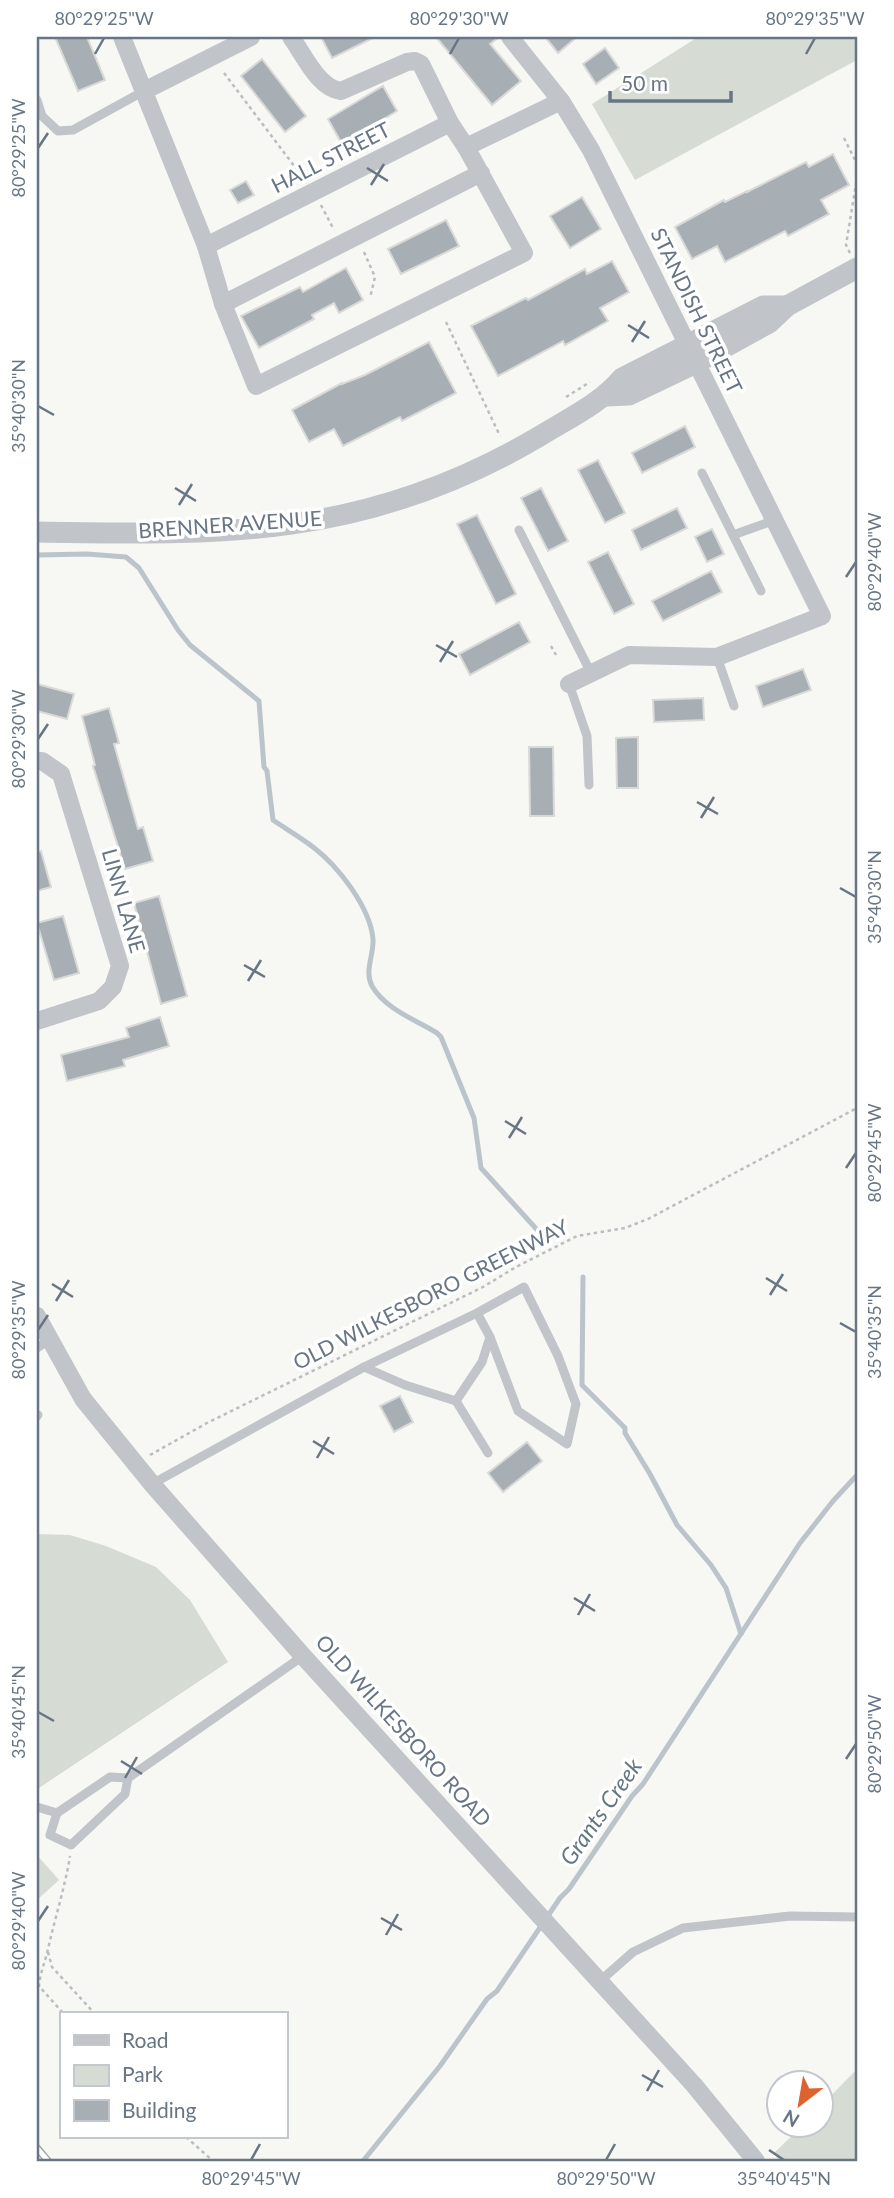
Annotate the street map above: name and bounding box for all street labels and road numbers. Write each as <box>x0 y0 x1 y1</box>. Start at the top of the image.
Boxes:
street label: HALL STREET <box>267 116 395 197</box>
street label: STANDISH STREET <box>646 224 748 398</box>
street label: BRENNER AVENUE <box>137 505 323 542</box>
street label: LINN LANE <box>98 846 151 956</box>
street label: OLD WILKESBORO GREENWAY <box>289 1213 573 1374</box>
street label: OLD WILKESBORO ROAD <box>311 1629 497 1831</box>

